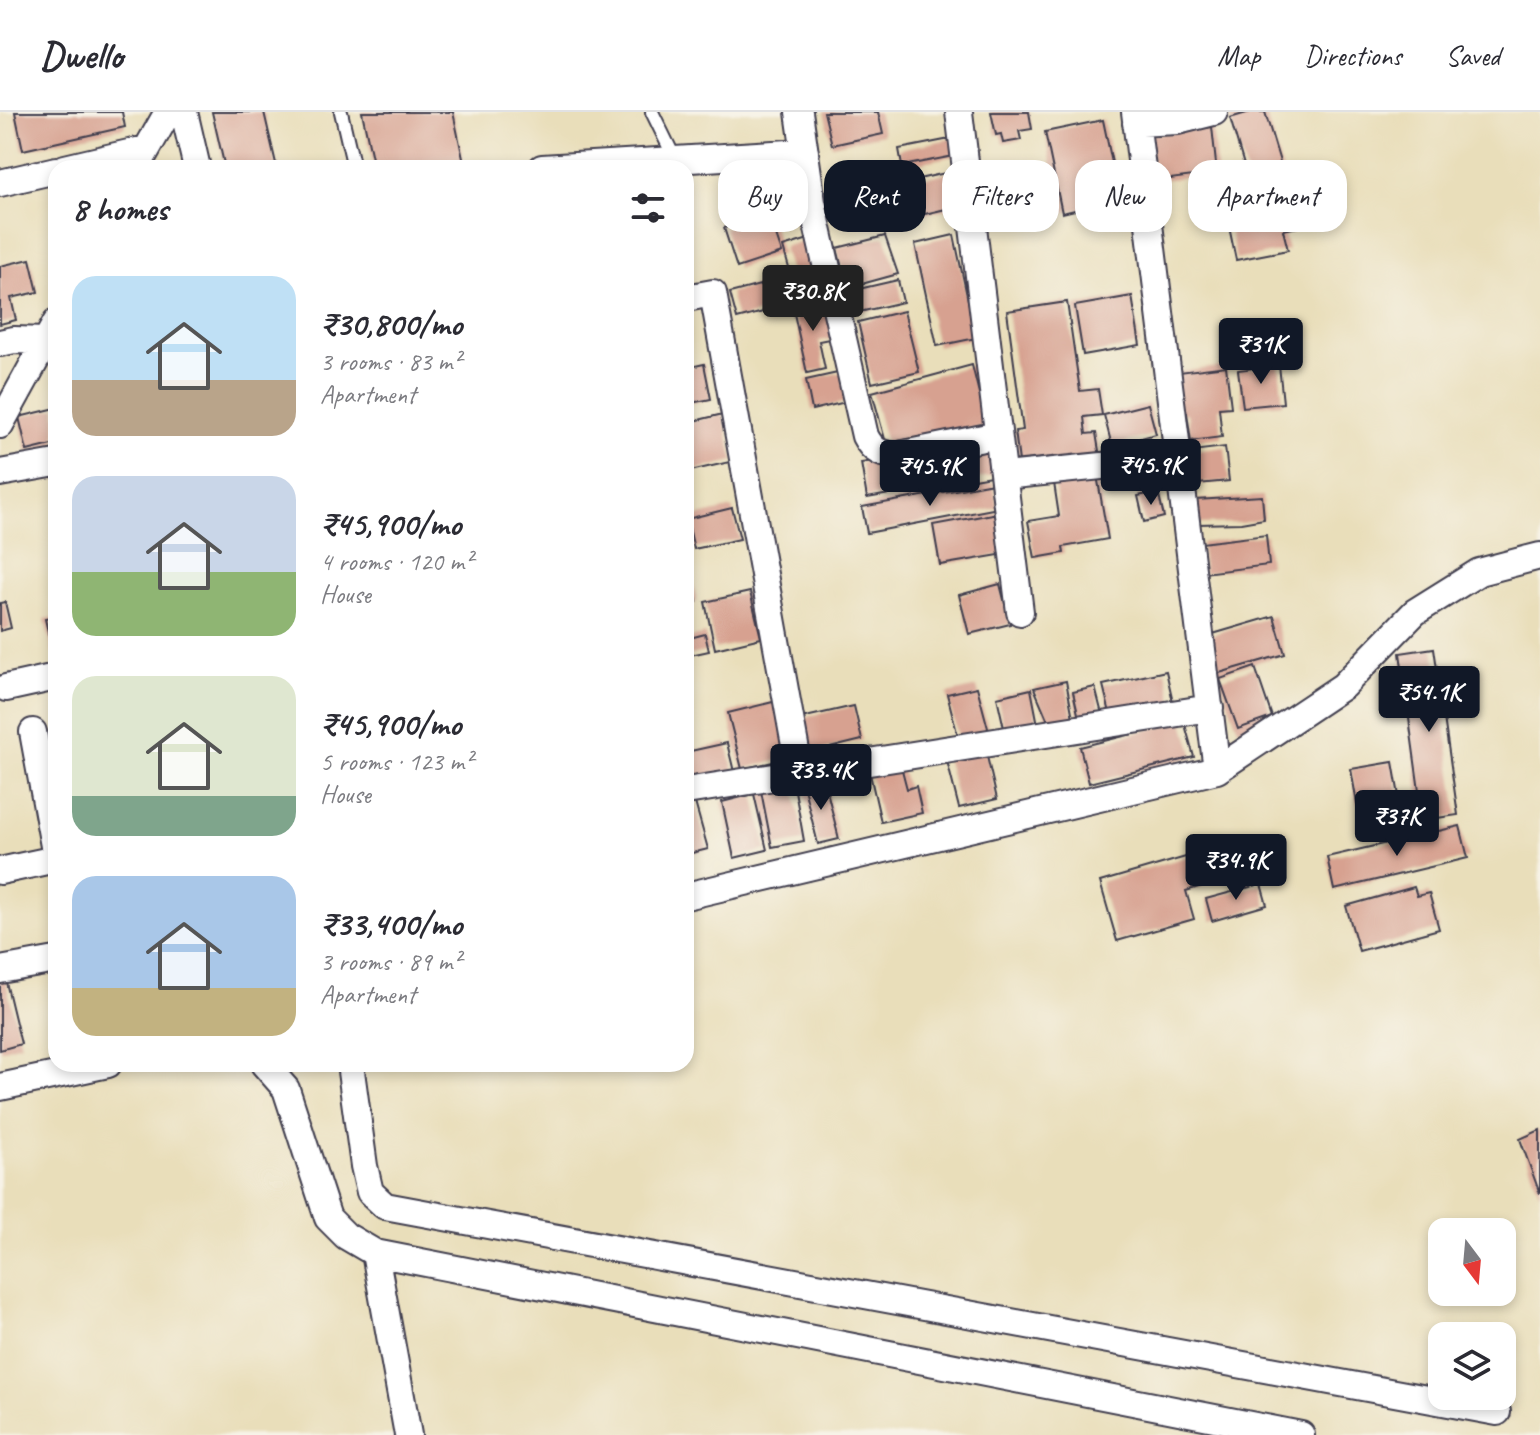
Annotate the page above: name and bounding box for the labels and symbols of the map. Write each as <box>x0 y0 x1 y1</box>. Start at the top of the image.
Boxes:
pin: ₹30.8K <box>748 265 878 333</box>
pin: ₹31K <box>1214 318 1308 386</box>
pin: ₹45.9K <box>1086 439 1216 507</box>
pin: ₹45.9K <box>865 440 995 508</box>
pin: ₹54.1K <box>1364 666 1494 734</box>
pin: ₹33.4K <box>756 744 886 812</box>
pin: ₹37K <box>1350 790 1444 858</box>
pin: ₹34.9K <box>1171 834 1301 902</box>
north arrow <box>1428 1218 1516 1306</box>

